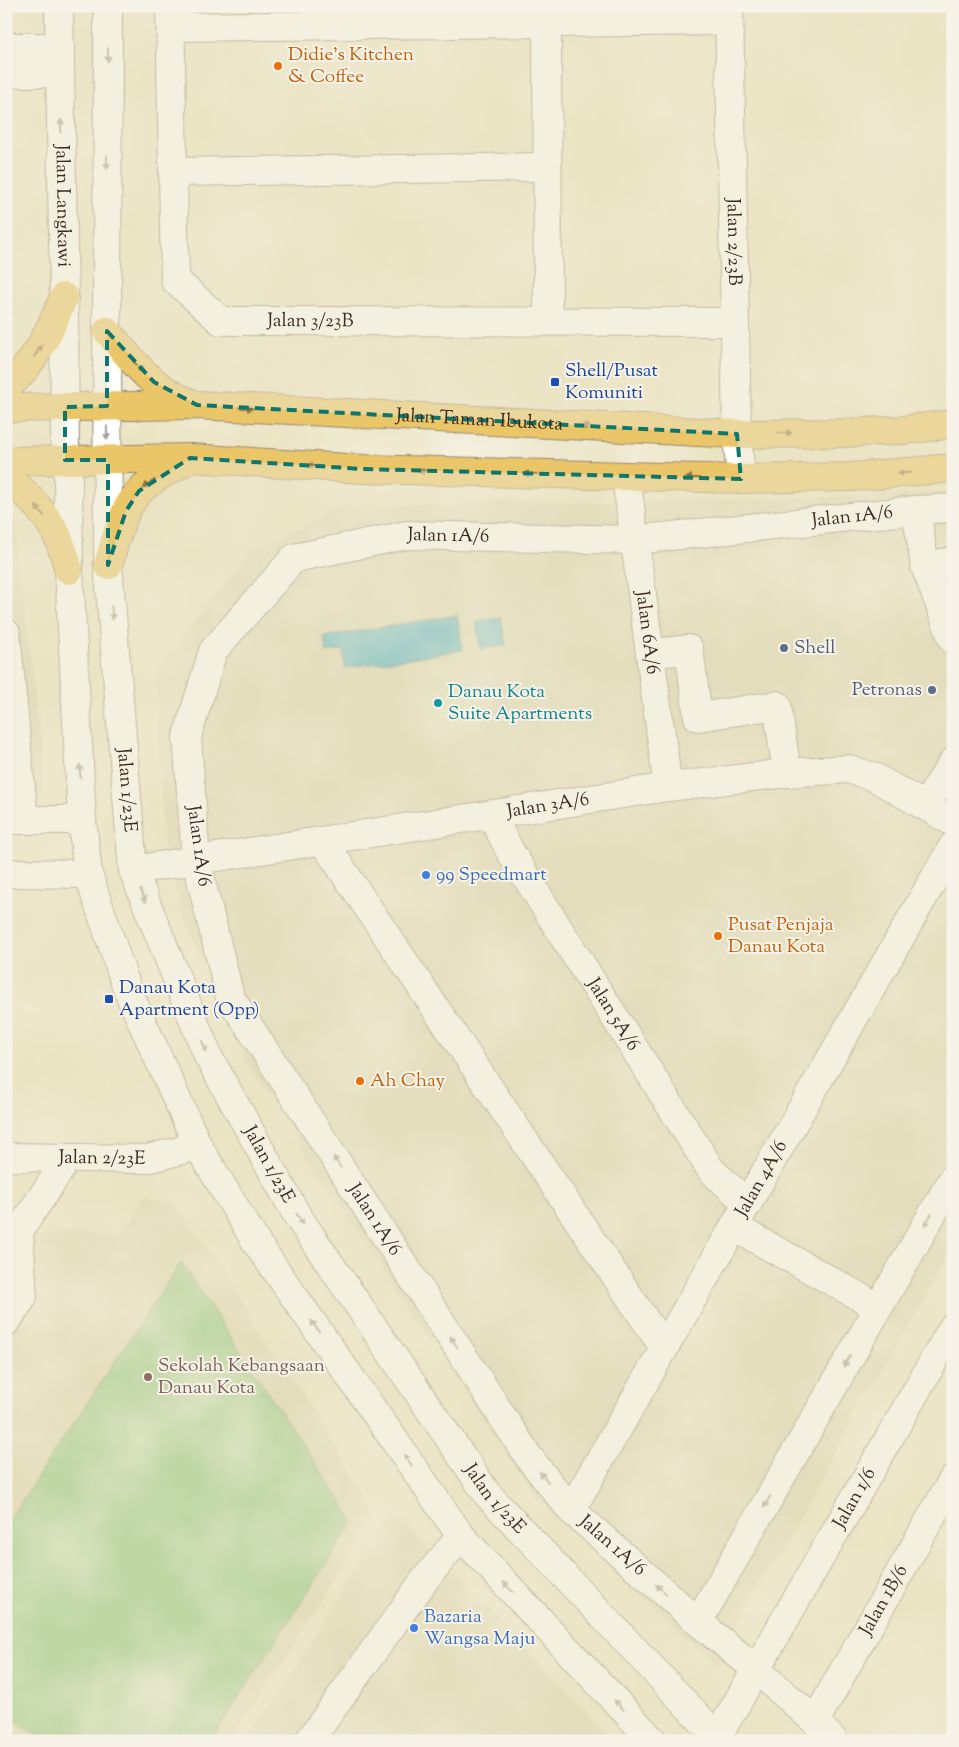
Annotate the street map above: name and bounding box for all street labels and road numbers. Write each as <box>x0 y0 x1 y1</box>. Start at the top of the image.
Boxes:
street label: Jalan Langkawi <box>48 143 77 268</box>
street label: Jalan 2/23B <box>719 197 748 286</box>
street label: Jalan 3/23B <box>266 308 354 335</box>
street label: Jalan Taman Ibukota <box>394 402 564 438</box>
street label: Jalan 1A/6 <box>809 499 894 535</box>
street label: Jalan 1A/6 <box>406 521 490 550</box>
street label: Jalan 6A/6 <box>628 588 666 676</box>
street label: Jalan 1/23E <box>109 746 143 834</box>
street label: Jalan 3A/6 <box>504 786 591 825</box>
street label: Jalan 1A/6 <box>179 803 217 888</box>
street label: Jalan 5A/6 <box>579 972 646 1056</box>
street label: Jalan 1/23E <box>236 1120 301 1209</box>
street label: Jalan 4A/6 <box>728 1135 794 1223</box>
street label: Jalan 2/23E <box>57 1144 146 1172</box>
street label: Jalan 1A/6 <box>340 1178 408 1262</box>
street label: Jalan 1/23E <box>457 1458 532 1541</box>
street label: Jalan 1/6 <box>826 1463 883 1535</box>
street label: Jalan 1A/6 <box>572 1508 652 1583</box>
street label: Jalan 1B/6 <box>852 1560 915 1642</box>

